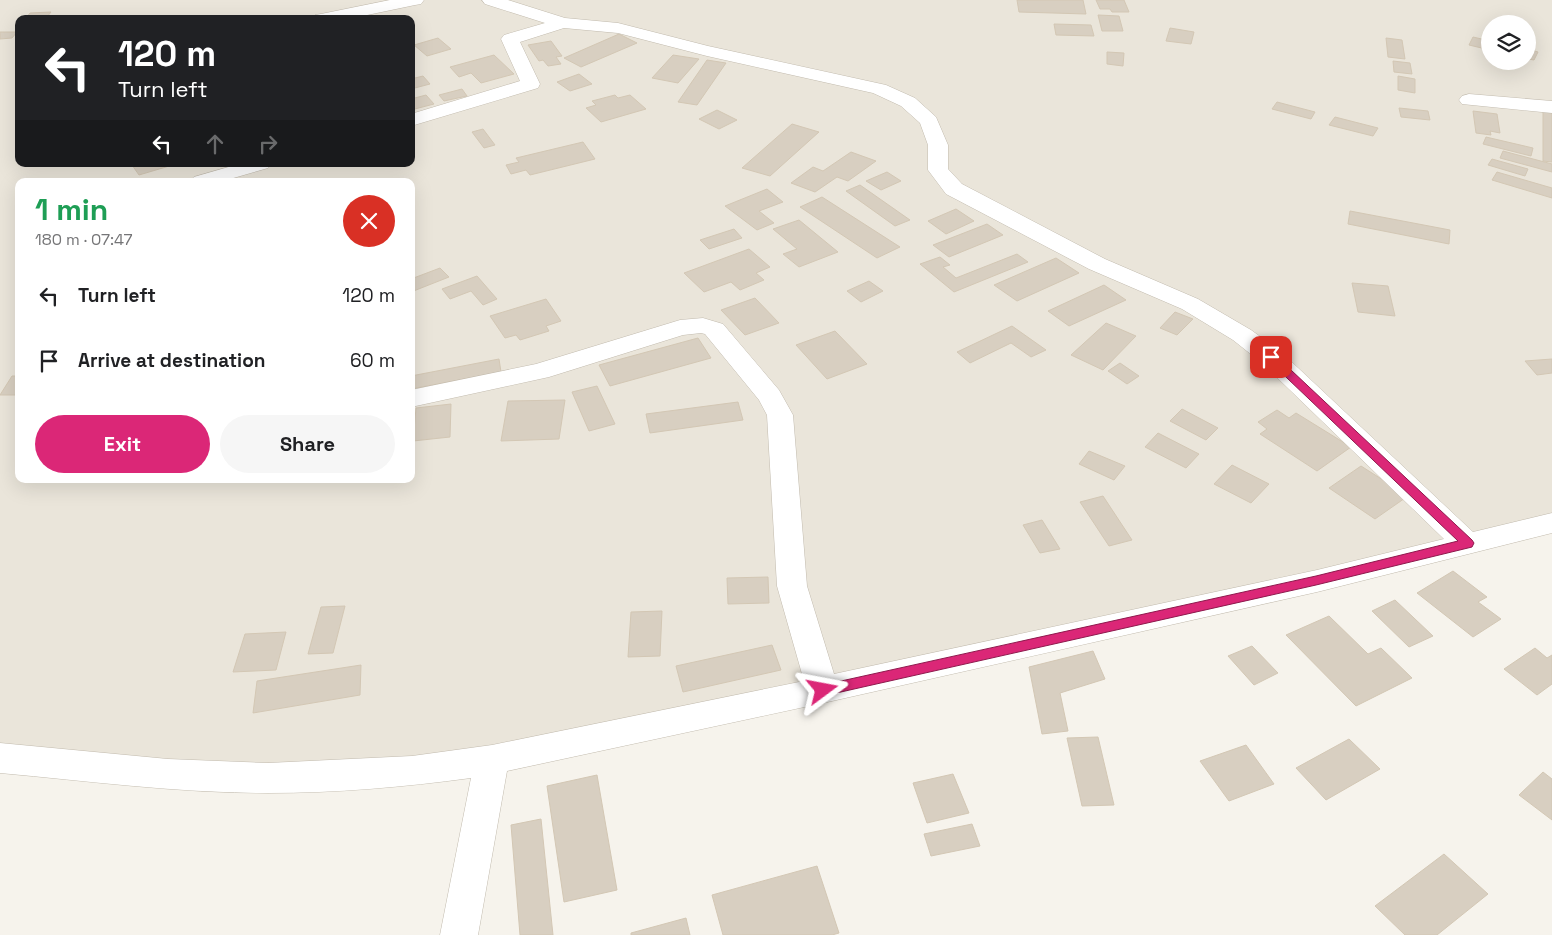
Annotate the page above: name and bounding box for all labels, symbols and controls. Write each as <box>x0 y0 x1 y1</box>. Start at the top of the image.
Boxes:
map controls <box>1481 15 1536 70</box>
button: layers <box>1481 15 1536 70</box>
text: 120 m <box>118 32 216 76</box>
icon: left <box>35 35 100 100</box>
text: Turn left <box>118 75 208 103</box>
icon: left <box>148 130 176 158</box>
icon: ahead <box>201 130 229 158</box>
icon: right <box>254 130 282 158</box>
text: 1 min <box>35 190 108 229</box>
button: close <box>343 195 395 247</box>
text: 180 m · 07:47 <box>35 229 133 250</box>
icon: left <box>35 282 63 310</box>
text: Turn left <box>78 283 156 308</box>
text: 120 m <box>342 283 395 308</box>
pin <box>1250 336 1292 378</box>
icon: arrive <box>1257 343 1285 371</box>
icon: arrive <box>35 347 63 375</box>
text: Arrive at destination <box>78 348 266 373</box>
text: 60 m <box>350 348 395 373</box>
button: Exit <box>35 415 210 473</box>
button: Share <box>220 415 395 473</box>
position arrow <box>796 663 848 715</box>

